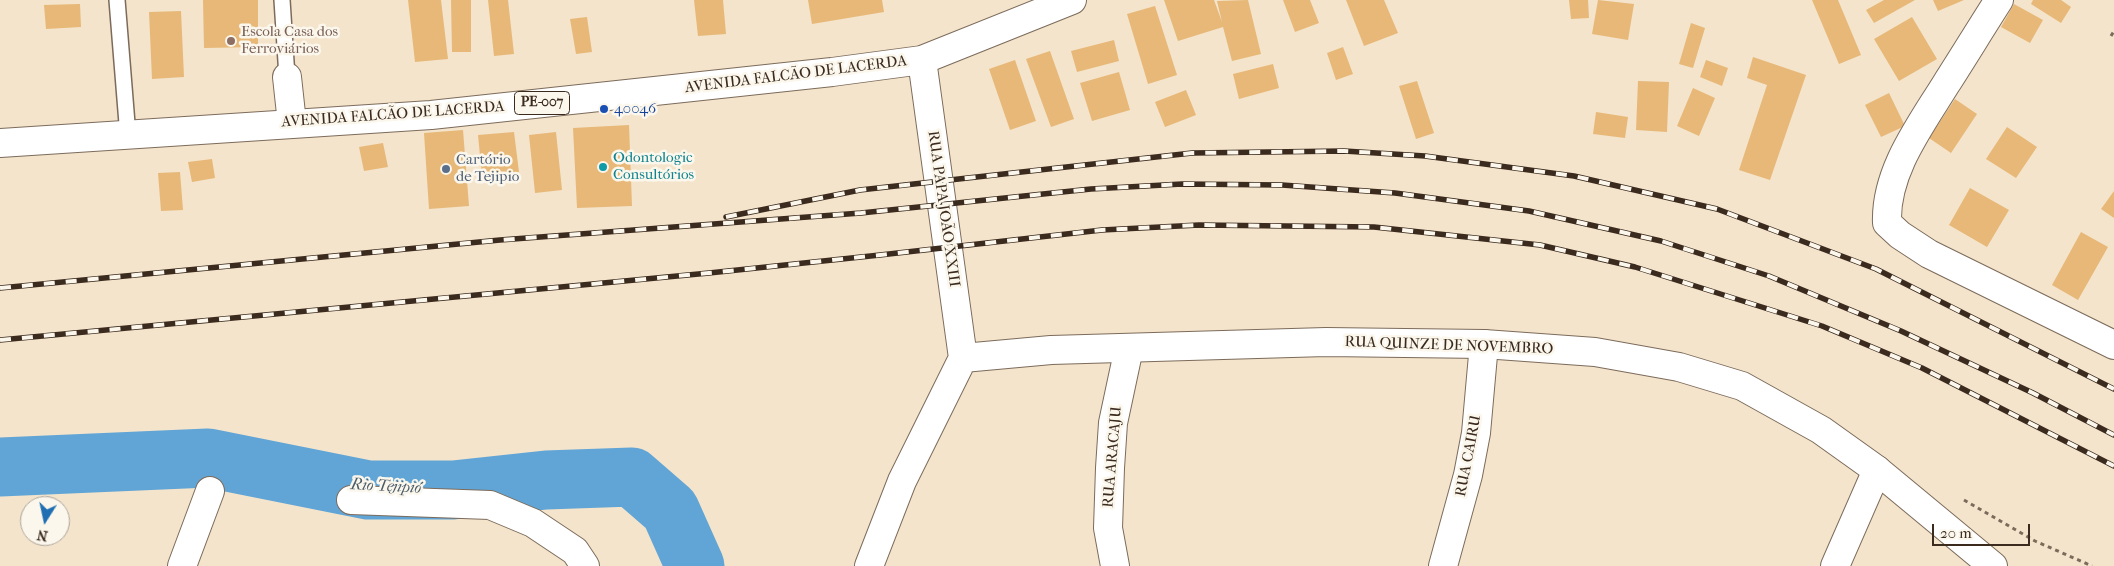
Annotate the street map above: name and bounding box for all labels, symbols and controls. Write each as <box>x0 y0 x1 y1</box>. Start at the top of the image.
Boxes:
place label: Escola Casa dos Ferroviários <box>241 23 338 58</box>
marker: Escola Casa dos Ferroviários <box>225 35 237 47</box>
street label: AVENIDA FALCÃO DE LACERDA <box>684 52 908 98</box>
road number: PE-007 <box>514 92 570 115</box>
street label: AVENIDA FALCÃO DE LACERDA <box>281 98 505 132</box>
place label: 40046 <box>614 100 656 118</box>
marker: 40046 <box>598 103 610 115</box>
street label: RUA PAPA JOÃO XXIII <box>923 130 963 288</box>
place label: Odontologic Consultórios <box>613 149 694 184</box>
place label: Cartório de Tejipio <box>456 151 519 186</box>
marker: Odontologic Consultórios <box>597 161 609 173</box>
marker: Cartório de Tejipio <box>440 163 452 175</box>
street label: RUA QUINZE DE NOVEMBRO <box>1344 333 1554 359</box>
street label: RUA ARACAJU <box>1100 406 1126 508</box>
street label: RUA CAIRU <box>1452 414 1486 498</box>
water label: Rio Tejipió <box>350 476 422 498</box>
north arrow <box>20 496 70 546</box>
scale bar <box>1934 514 2032 546</box>
text: 20 m <box>1940 524 1972 542</box>
text: N <box>36 526 49 545</box>

